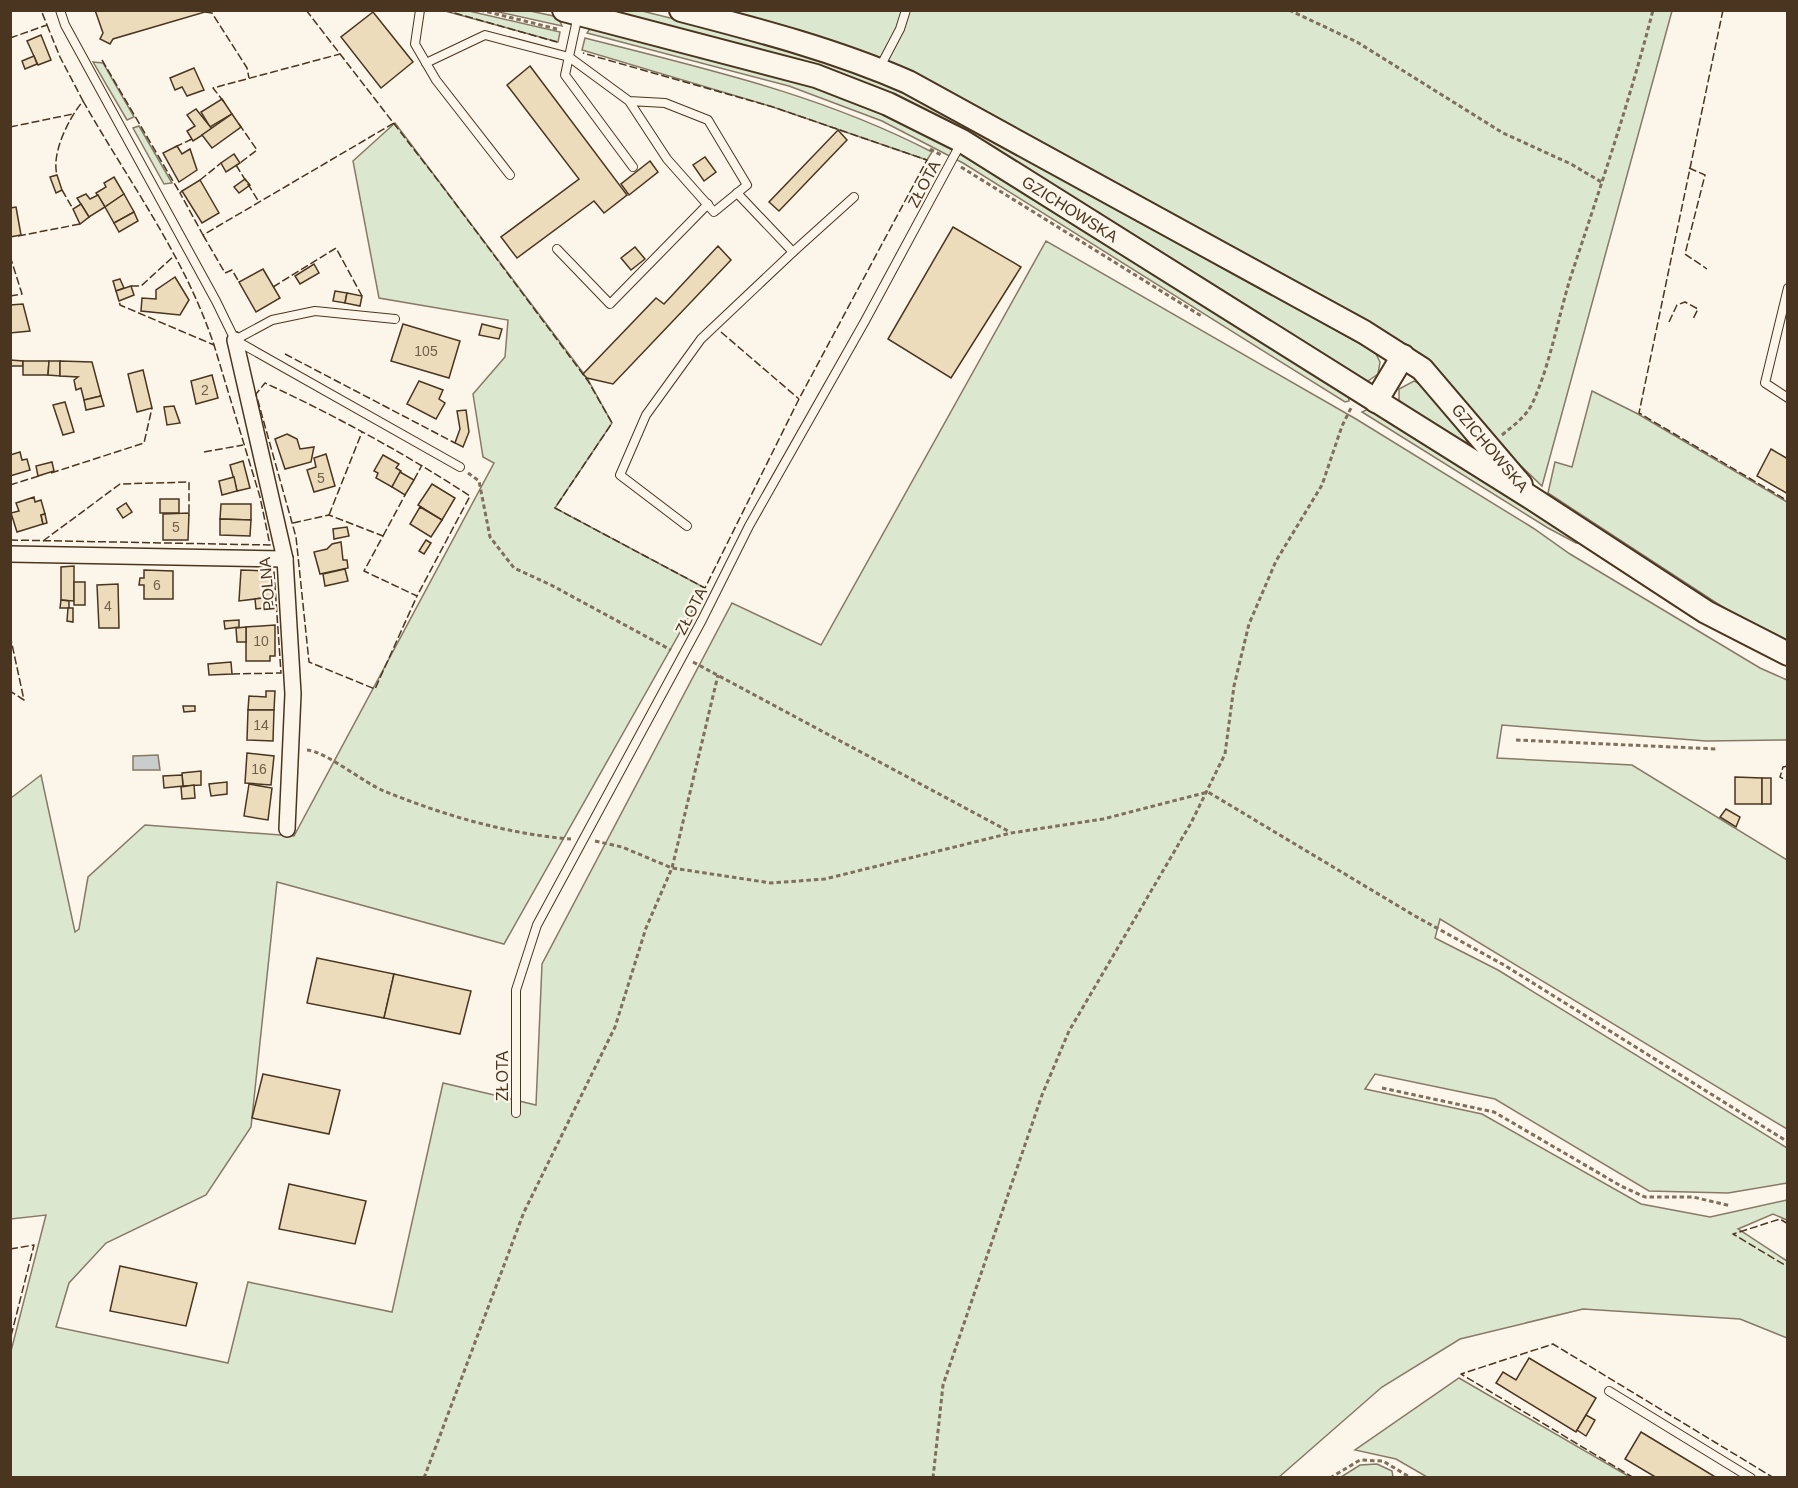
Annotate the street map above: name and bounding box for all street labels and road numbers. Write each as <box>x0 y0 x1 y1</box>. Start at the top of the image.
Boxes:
street label: ZŁOTA <box>905 157 943 210</box>
street label: GZICHOWSKA <box>1019 172 1121 245</box>
street label: GZICHOWSKA <box>1448 401 1532 496</box>
street label: POLNA <box>256 556 278 612</box>
street label: ZŁOTA <box>672 584 710 637</box>
street label: ZŁOTA <box>494 1050 511 1101</box>

